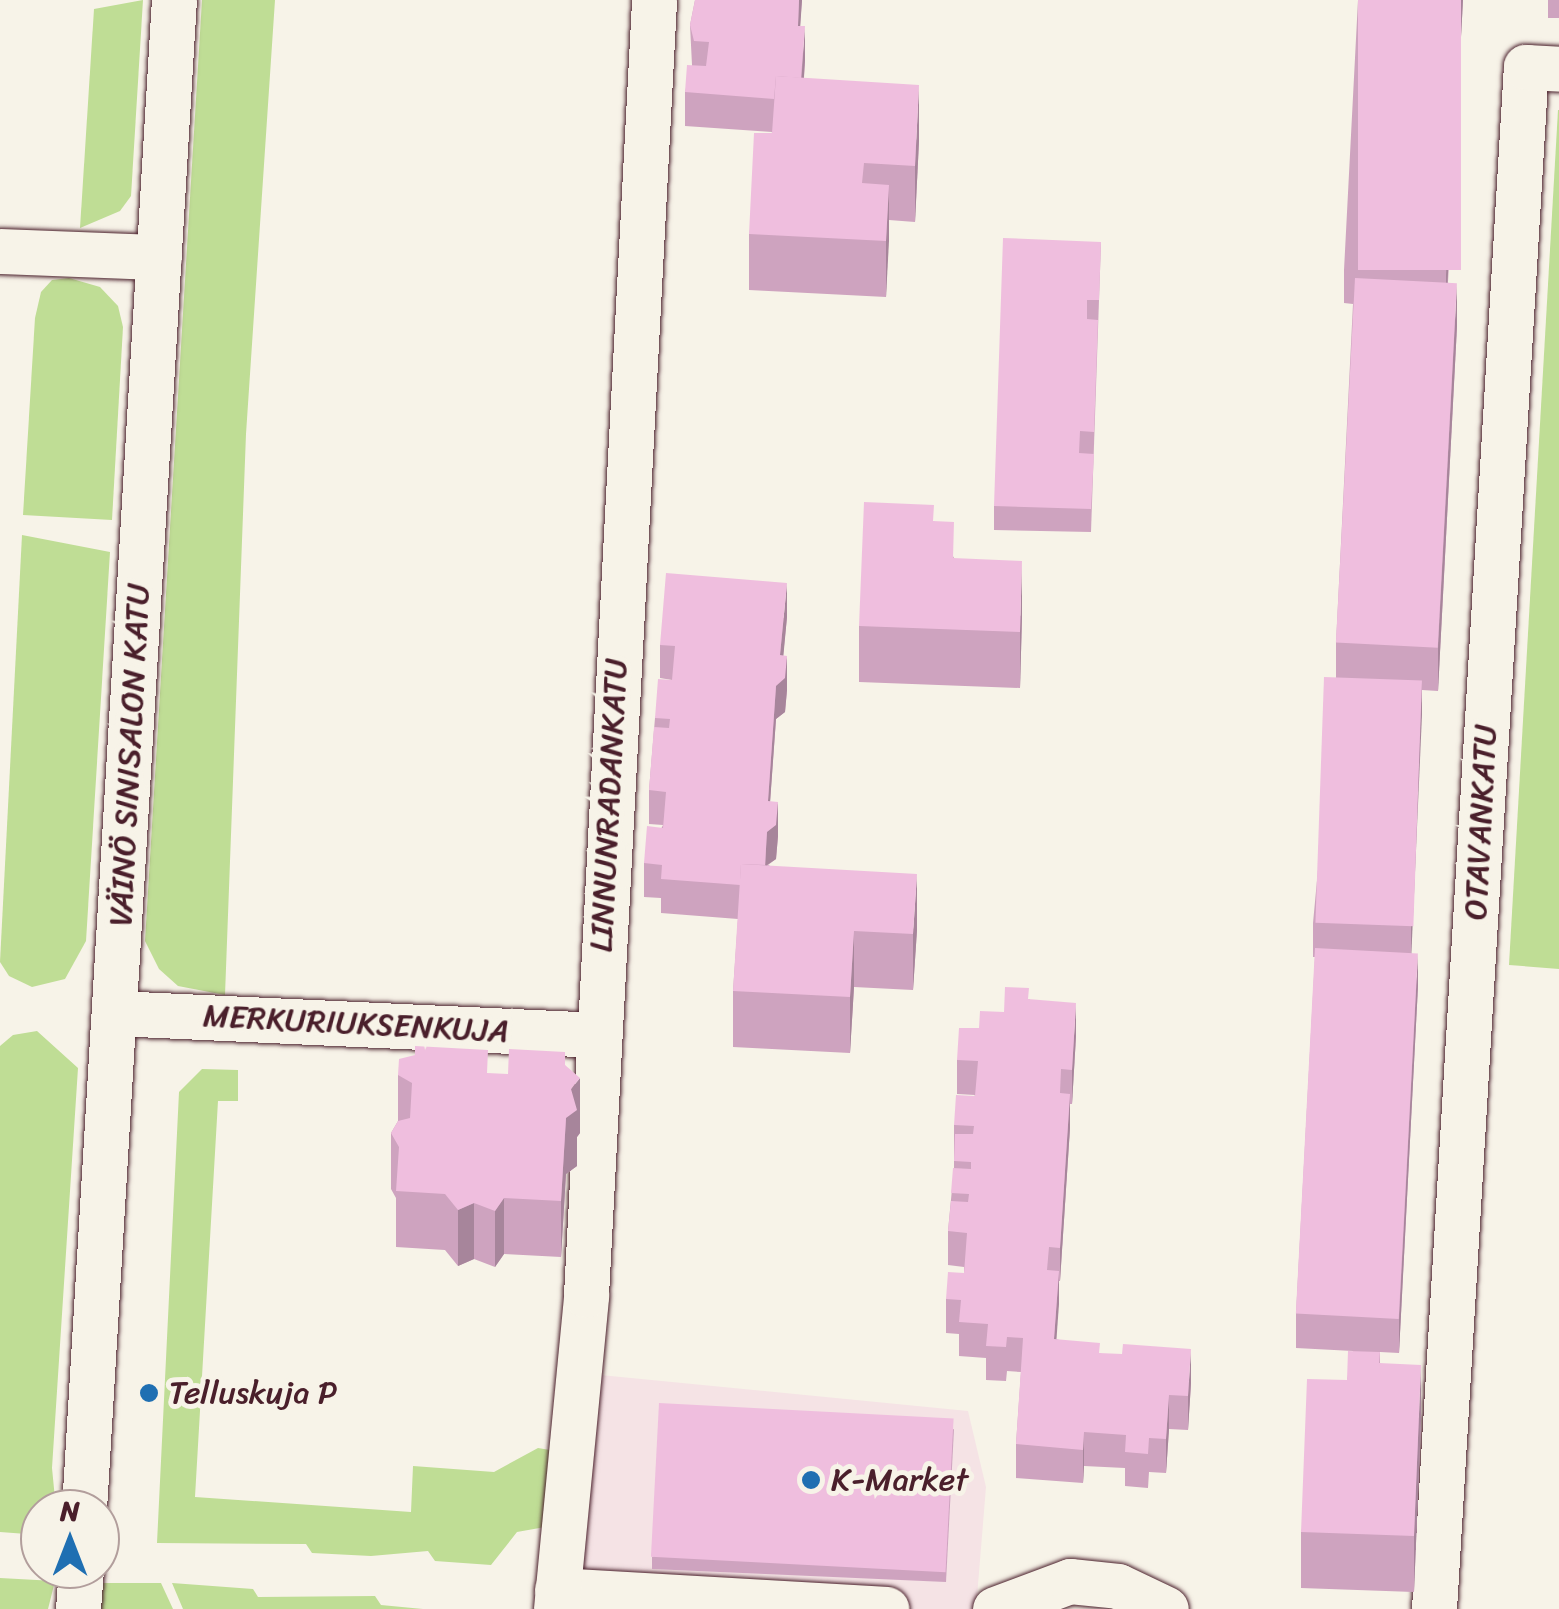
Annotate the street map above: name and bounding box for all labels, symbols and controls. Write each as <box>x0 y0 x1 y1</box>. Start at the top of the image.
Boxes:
street label: VÄINÖ SINISALON KATU <box>102 581 158 929</box>
street label: LINNUNRADANKATU <box>582 657 636 953</box>
street label: OTAVANKATU <box>1457 723 1505 921</box>
street label: MERKURIUKSENKUJA <box>202 997 510 1051</box>
place label: Telluskuja P <box>169 1374 337 1412</box>
marker: Telluskuja P <box>138 1382 160 1404</box>
place label: K-Market <box>831 1461 968 1499</box>
marker: K-Market <box>800 1469 822 1491</box>
text: N <box>60 1486 80 1535</box>
north arrow <box>20 1489 120 1589</box>

